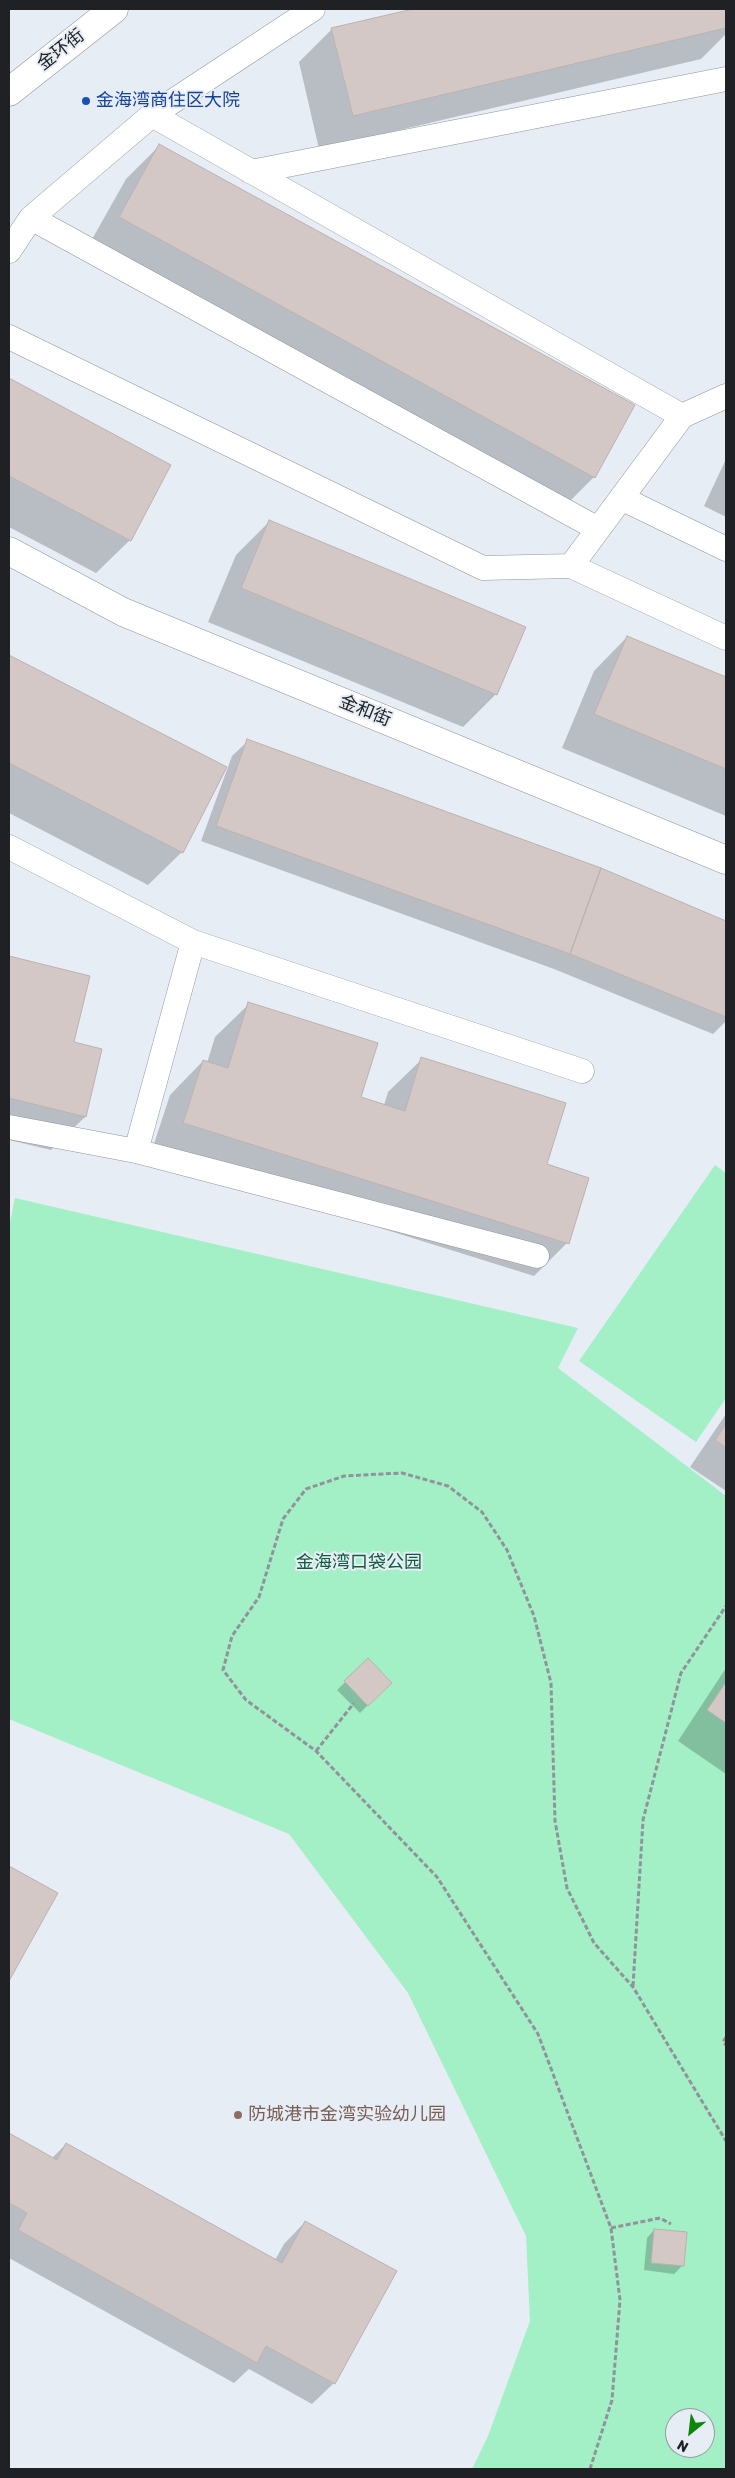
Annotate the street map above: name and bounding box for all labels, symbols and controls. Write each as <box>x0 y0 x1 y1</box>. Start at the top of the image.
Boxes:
street label: 金环街 <box>33 25 89 75</box>
place label: 金海湾商住区大院 <box>96 90 240 112</box>
marker: 金海湾商住区大院 <box>80 95 92 107</box>
street label: 金和街 <box>336 691 394 731</box>
park label: 金海湾口袋公园 <box>296 1552 422 1574</box>
place label: 防城港市金湾实验幼儿园 <box>248 2104 446 2126</box>
marker: 防城港市金湾实验幼儿园 <box>232 2109 244 2121</box>
north arrow <box>665 2408 715 2458</box>
text: N <box>674 2436 692 2456</box>

